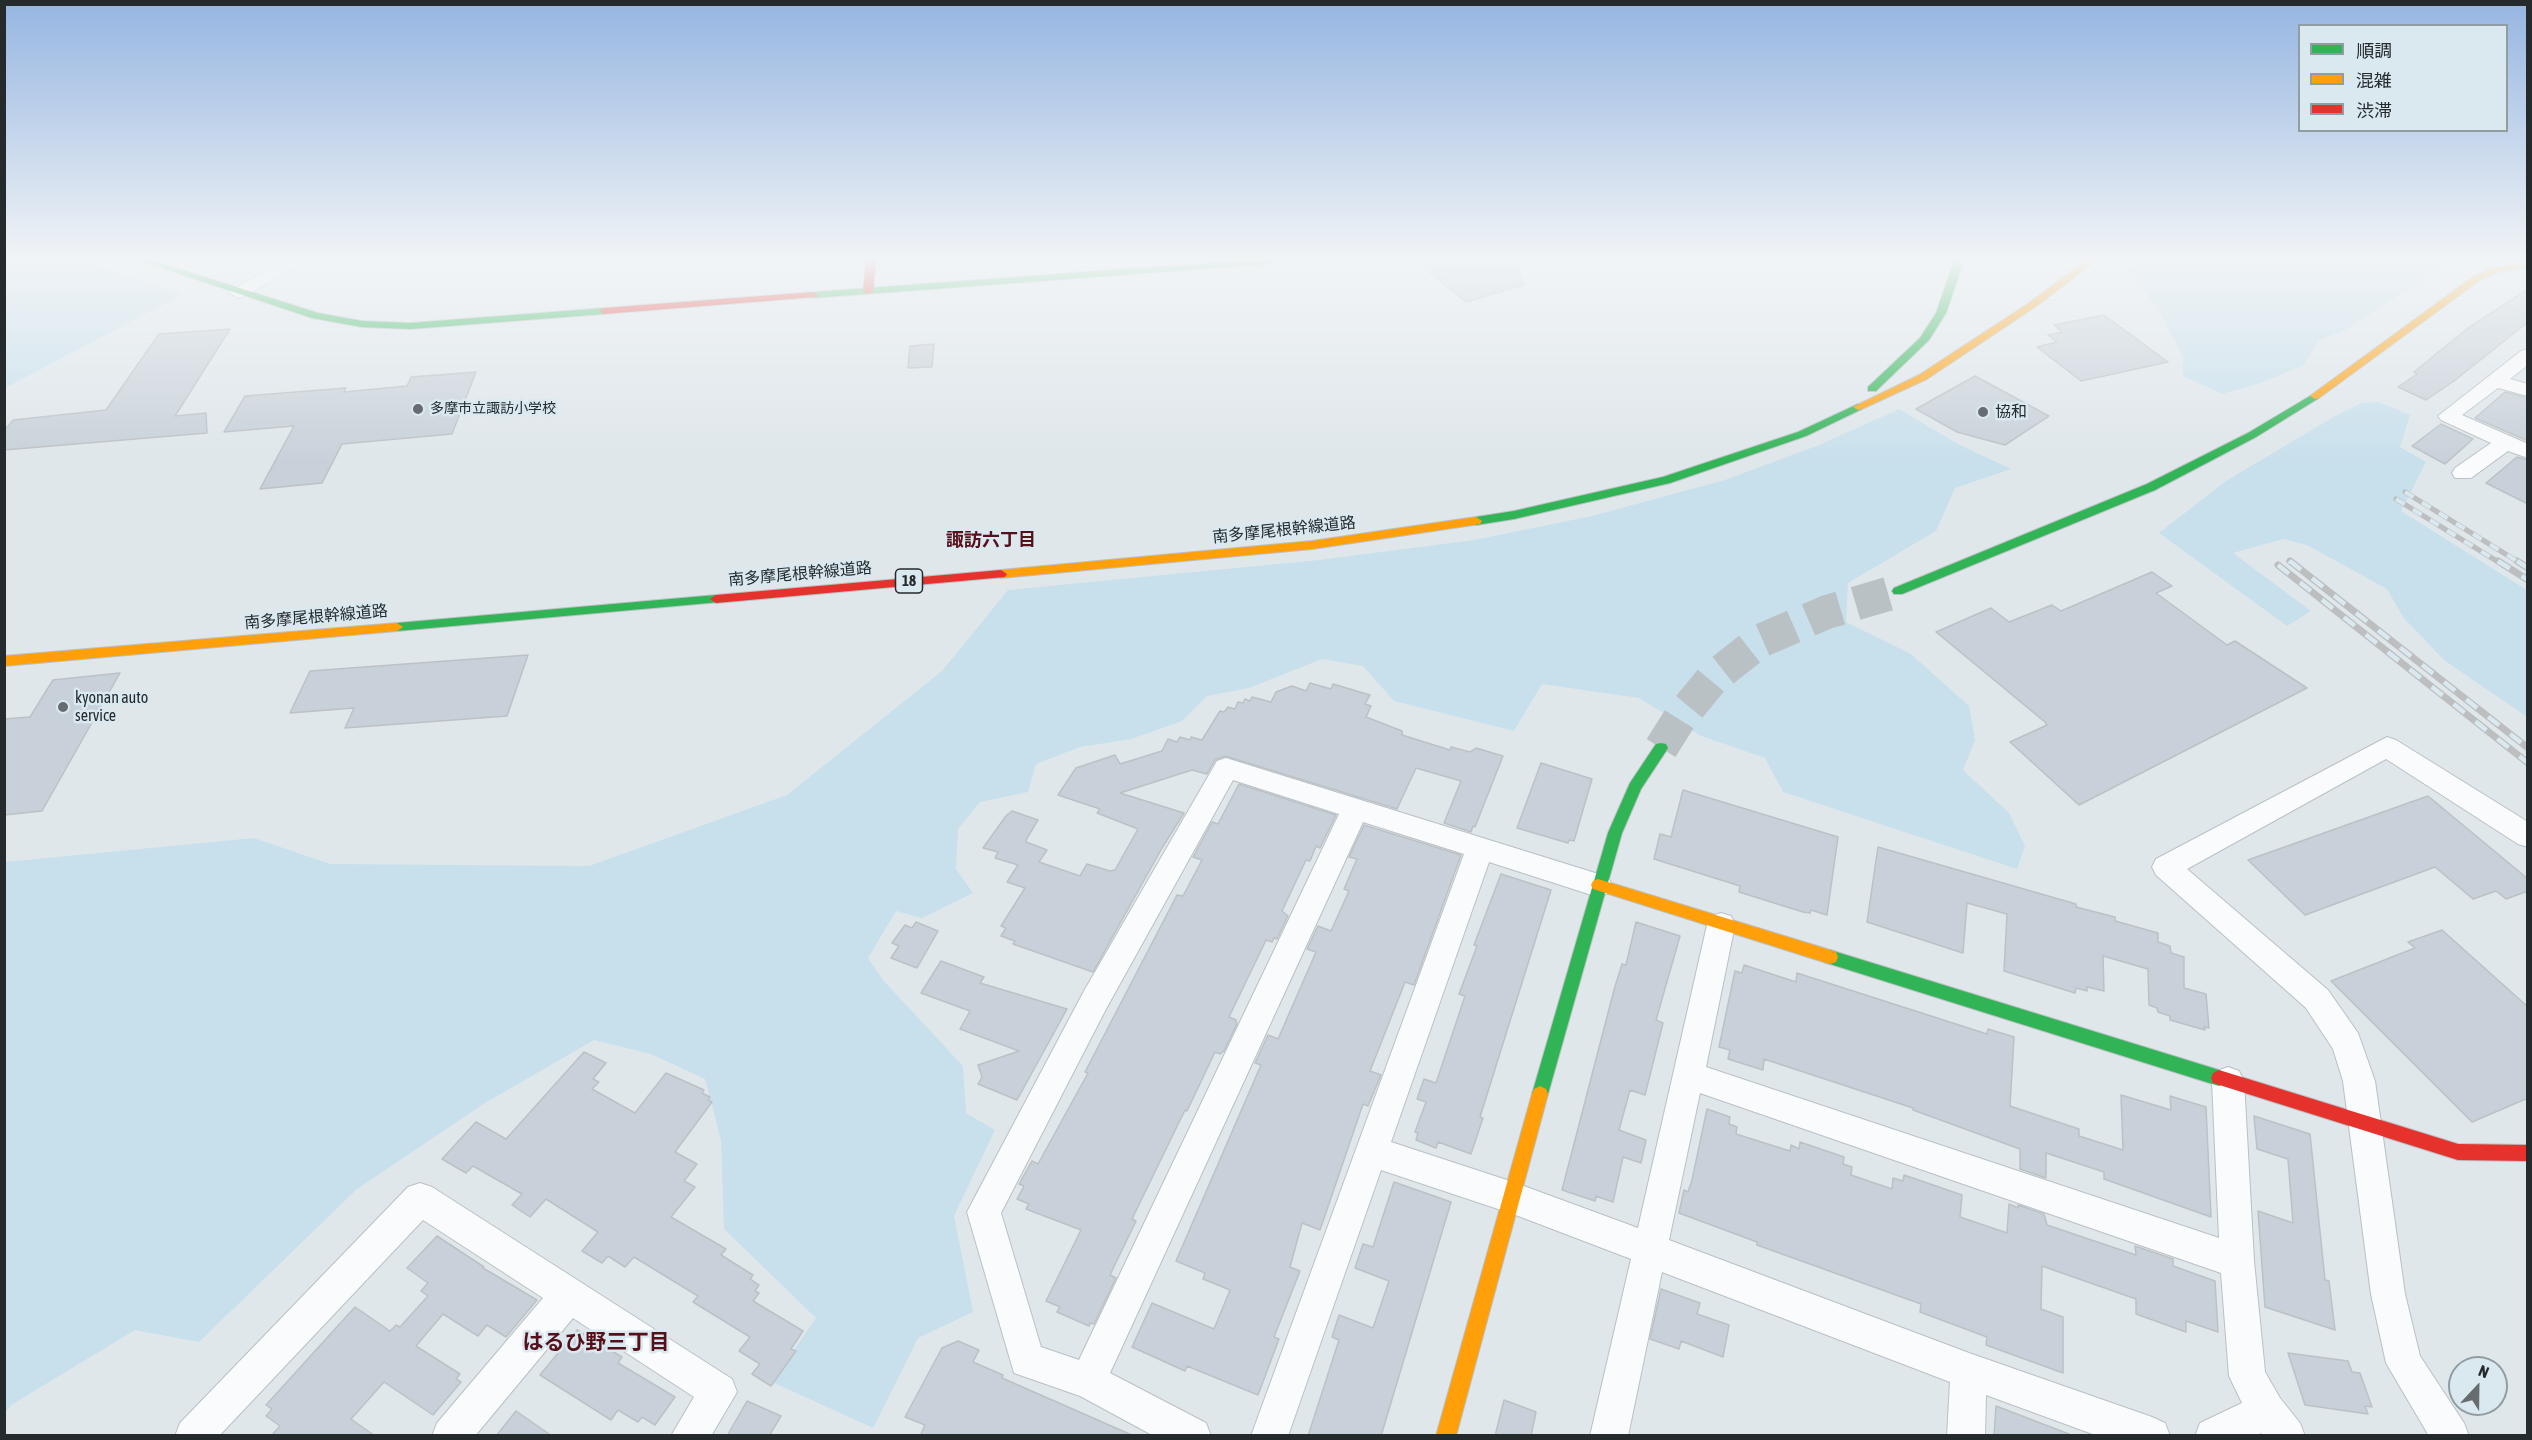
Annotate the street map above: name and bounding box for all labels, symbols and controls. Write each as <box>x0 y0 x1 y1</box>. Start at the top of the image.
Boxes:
legend <box>2298 24 2508 132</box>
text: 順調 <box>2356 40 2392 61</box>
text: 混雑 <box>2356 70 2392 91</box>
text: 渋滞 <box>2356 100 2392 121</box>
place label: 多摩市立諏訪小学校 <box>430 401 556 417</box>
marker: 多摩市立諏訪小学校 <box>411 402 425 416</box>
place label: 協和 <box>1995 402 2027 422</box>
marker: 協和 <box>1976 405 1990 419</box>
street label: 南多摩尾根幹線道路 <box>1211 513 1357 547</box>
district label: 諏訪六丁目 <box>946 529 1036 551</box>
street label: 南多摩尾根幹線道路 <box>727 558 873 590</box>
road number: 18 <box>896 569 922 593</box>
street label: 南多摩尾根幹線道路 <box>243 601 389 633</box>
place label: kyonan auto service <box>75 688 148 726</box>
marker: kyonan auto service <box>56 700 70 714</box>
district label: はるひ野三丁目 <box>523 1329 669 1355</box>
north arrow <box>2448 1356 2508 1416</box>
text: N <box>2476 1361 2492 1381</box>

